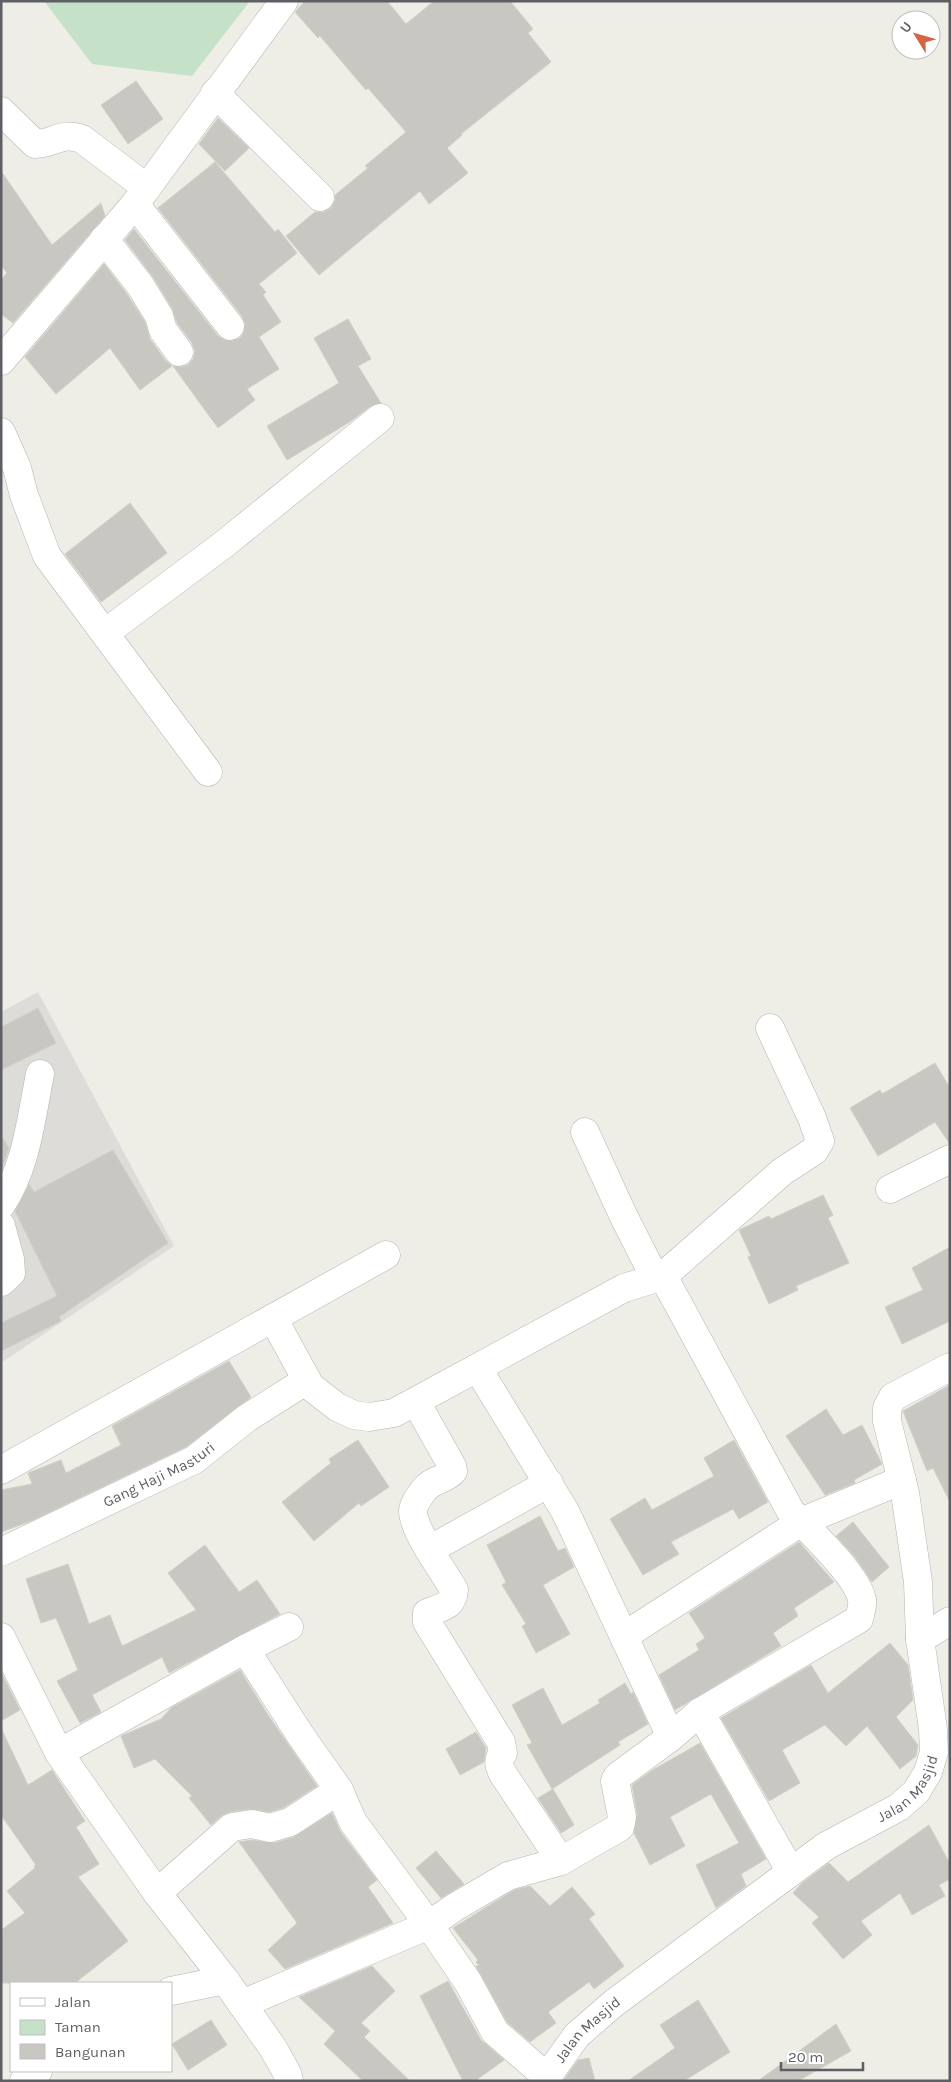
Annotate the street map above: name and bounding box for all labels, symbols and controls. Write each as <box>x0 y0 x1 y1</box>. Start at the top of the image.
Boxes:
north arrow <box>891 10 941 60</box>
text: U <box>896 18 916 36</box>
street label: Gang Haji Masturi <box>100 1438 218 1511</box>
street label: Jalan Masjid <box>874 1753 942 1826</box>
legend <box>10 1982 172 2072</box>
street label: Jalan Masjid <box>551 1992 624 2066</box>
text: Jalan <box>55 1993 91 2011</box>
text: Taman <box>55 2018 101 2036</box>
scale bar <box>781 2040 864 2072</box>
text: Bangunan <box>55 2043 126 2061</box>
text: 20 m <box>788 2048 823 2066</box>

